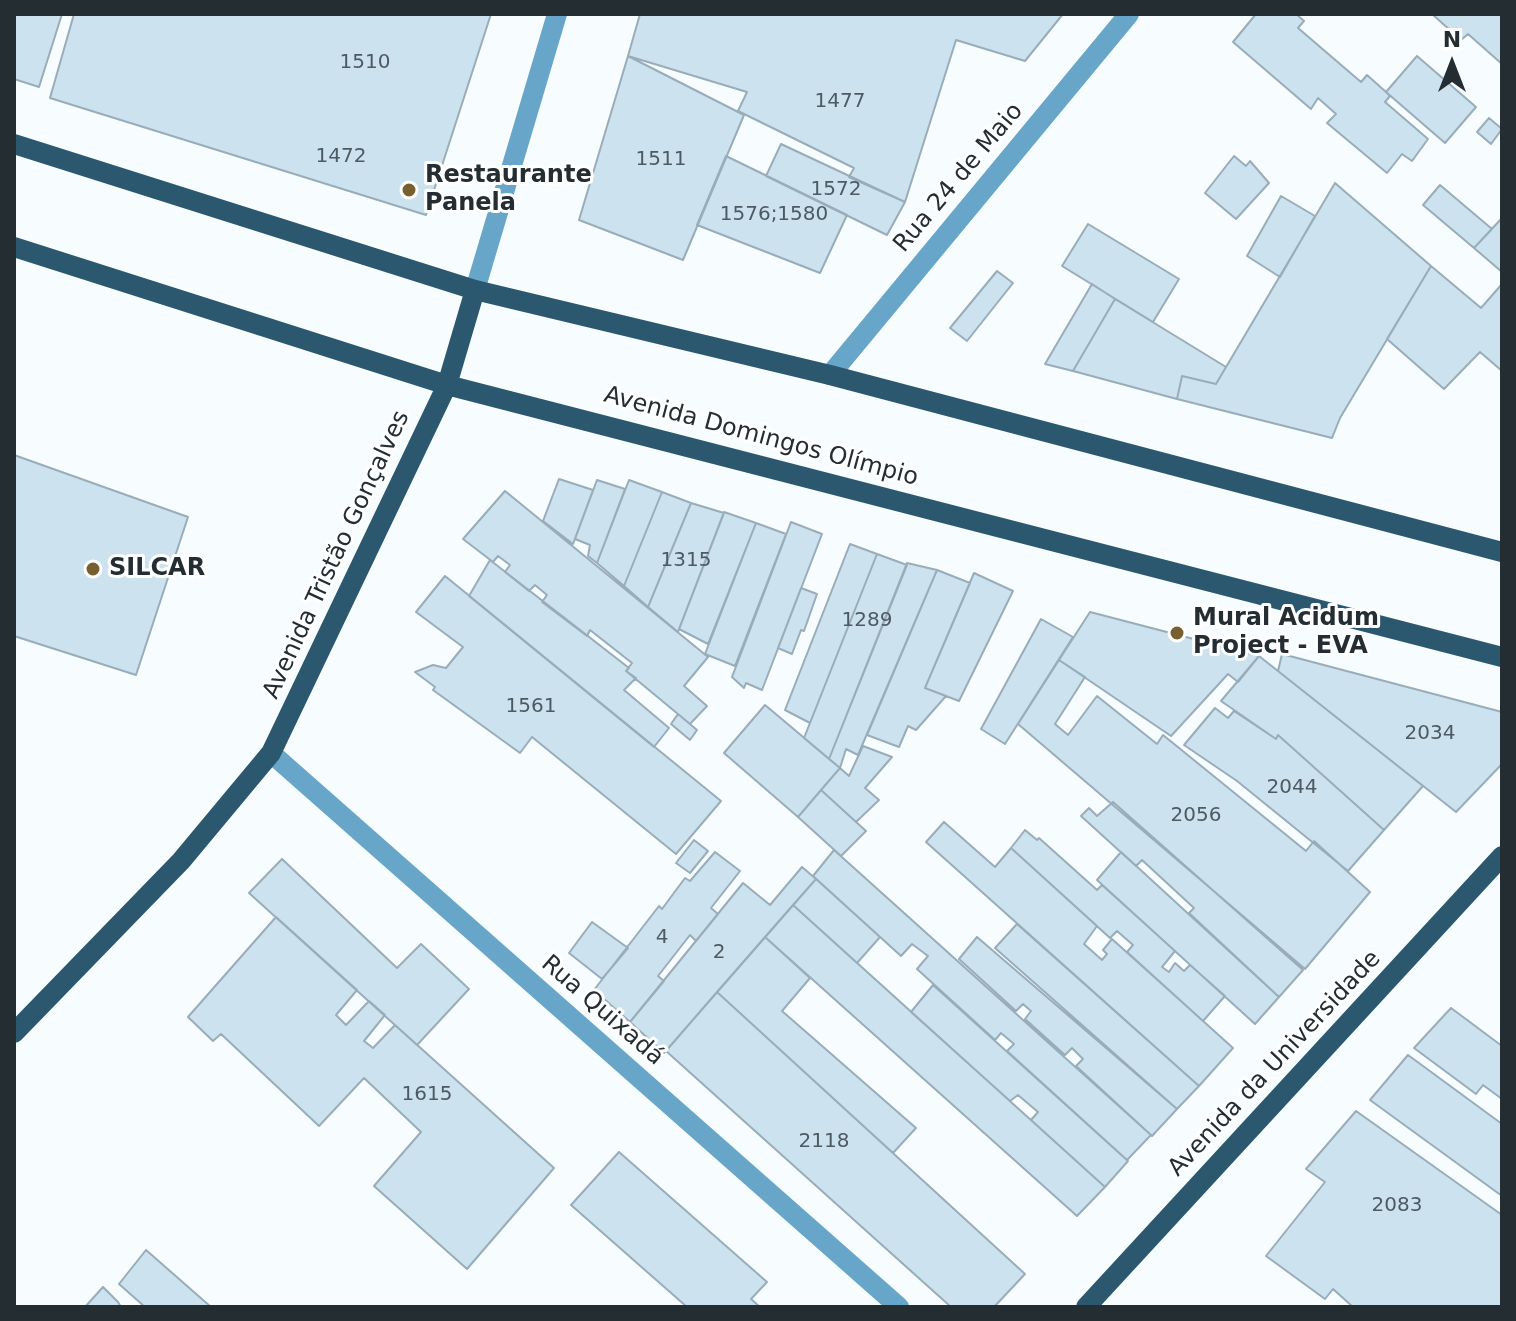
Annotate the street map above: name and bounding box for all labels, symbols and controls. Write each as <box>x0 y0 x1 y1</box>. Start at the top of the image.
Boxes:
north arrow <box>1412 24 1492 104</box>
text: N <box>1443 27 1461 52</box>
house number: 1510 <box>340 51 390 75</box>
house number: 1477 <box>815 90 865 114</box>
street label: Rua 24 de Maio <box>888 98 1030 258</box>
house number: 1472 <box>316 145 366 169</box>
house number: 1511 <box>636 148 686 172</box>
place label: Restaurante Panela <box>425 162 592 218</box>
house number: 1572 <box>811 178 861 202</box>
marker: Restaurante Panela <box>400 181 418 199</box>
house number: 1576;1580 <box>720 203 828 227</box>
street label: Avenida Domingos Olímpio <box>601 381 921 493</box>
street label: Avenida Tristão Gonçalves <box>257 406 417 704</box>
house number: 1315 <box>661 549 711 573</box>
place label: SILCAR <box>109 555 205 583</box>
marker: SILCAR <box>84 560 102 578</box>
place label: Mural Acidum Project - EVA <box>1193 605 1379 661</box>
house number: 1289 <box>842 609 892 633</box>
marker: Mural Acidum Project - EVA <box>1168 624 1186 642</box>
house number: 1561 <box>506 695 556 719</box>
house number: 2034 <box>1405 722 1455 746</box>
house number: 2044 <box>1267 776 1317 800</box>
house number: 2056 <box>1171 804 1221 828</box>
house number: 4 <box>656 926 668 950</box>
house number: 2 <box>713 941 725 965</box>
street label: Avenida da Universidade <box>1163 945 1387 1183</box>
street label: Rua Quixadá <box>535 950 669 1072</box>
house number: 1615 <box>402 1083 452 1107</box>
house number: 2118 <box>799 1130 849 1154</box>
house number: 2083 <box>1372 1194 1422 1218</box>

